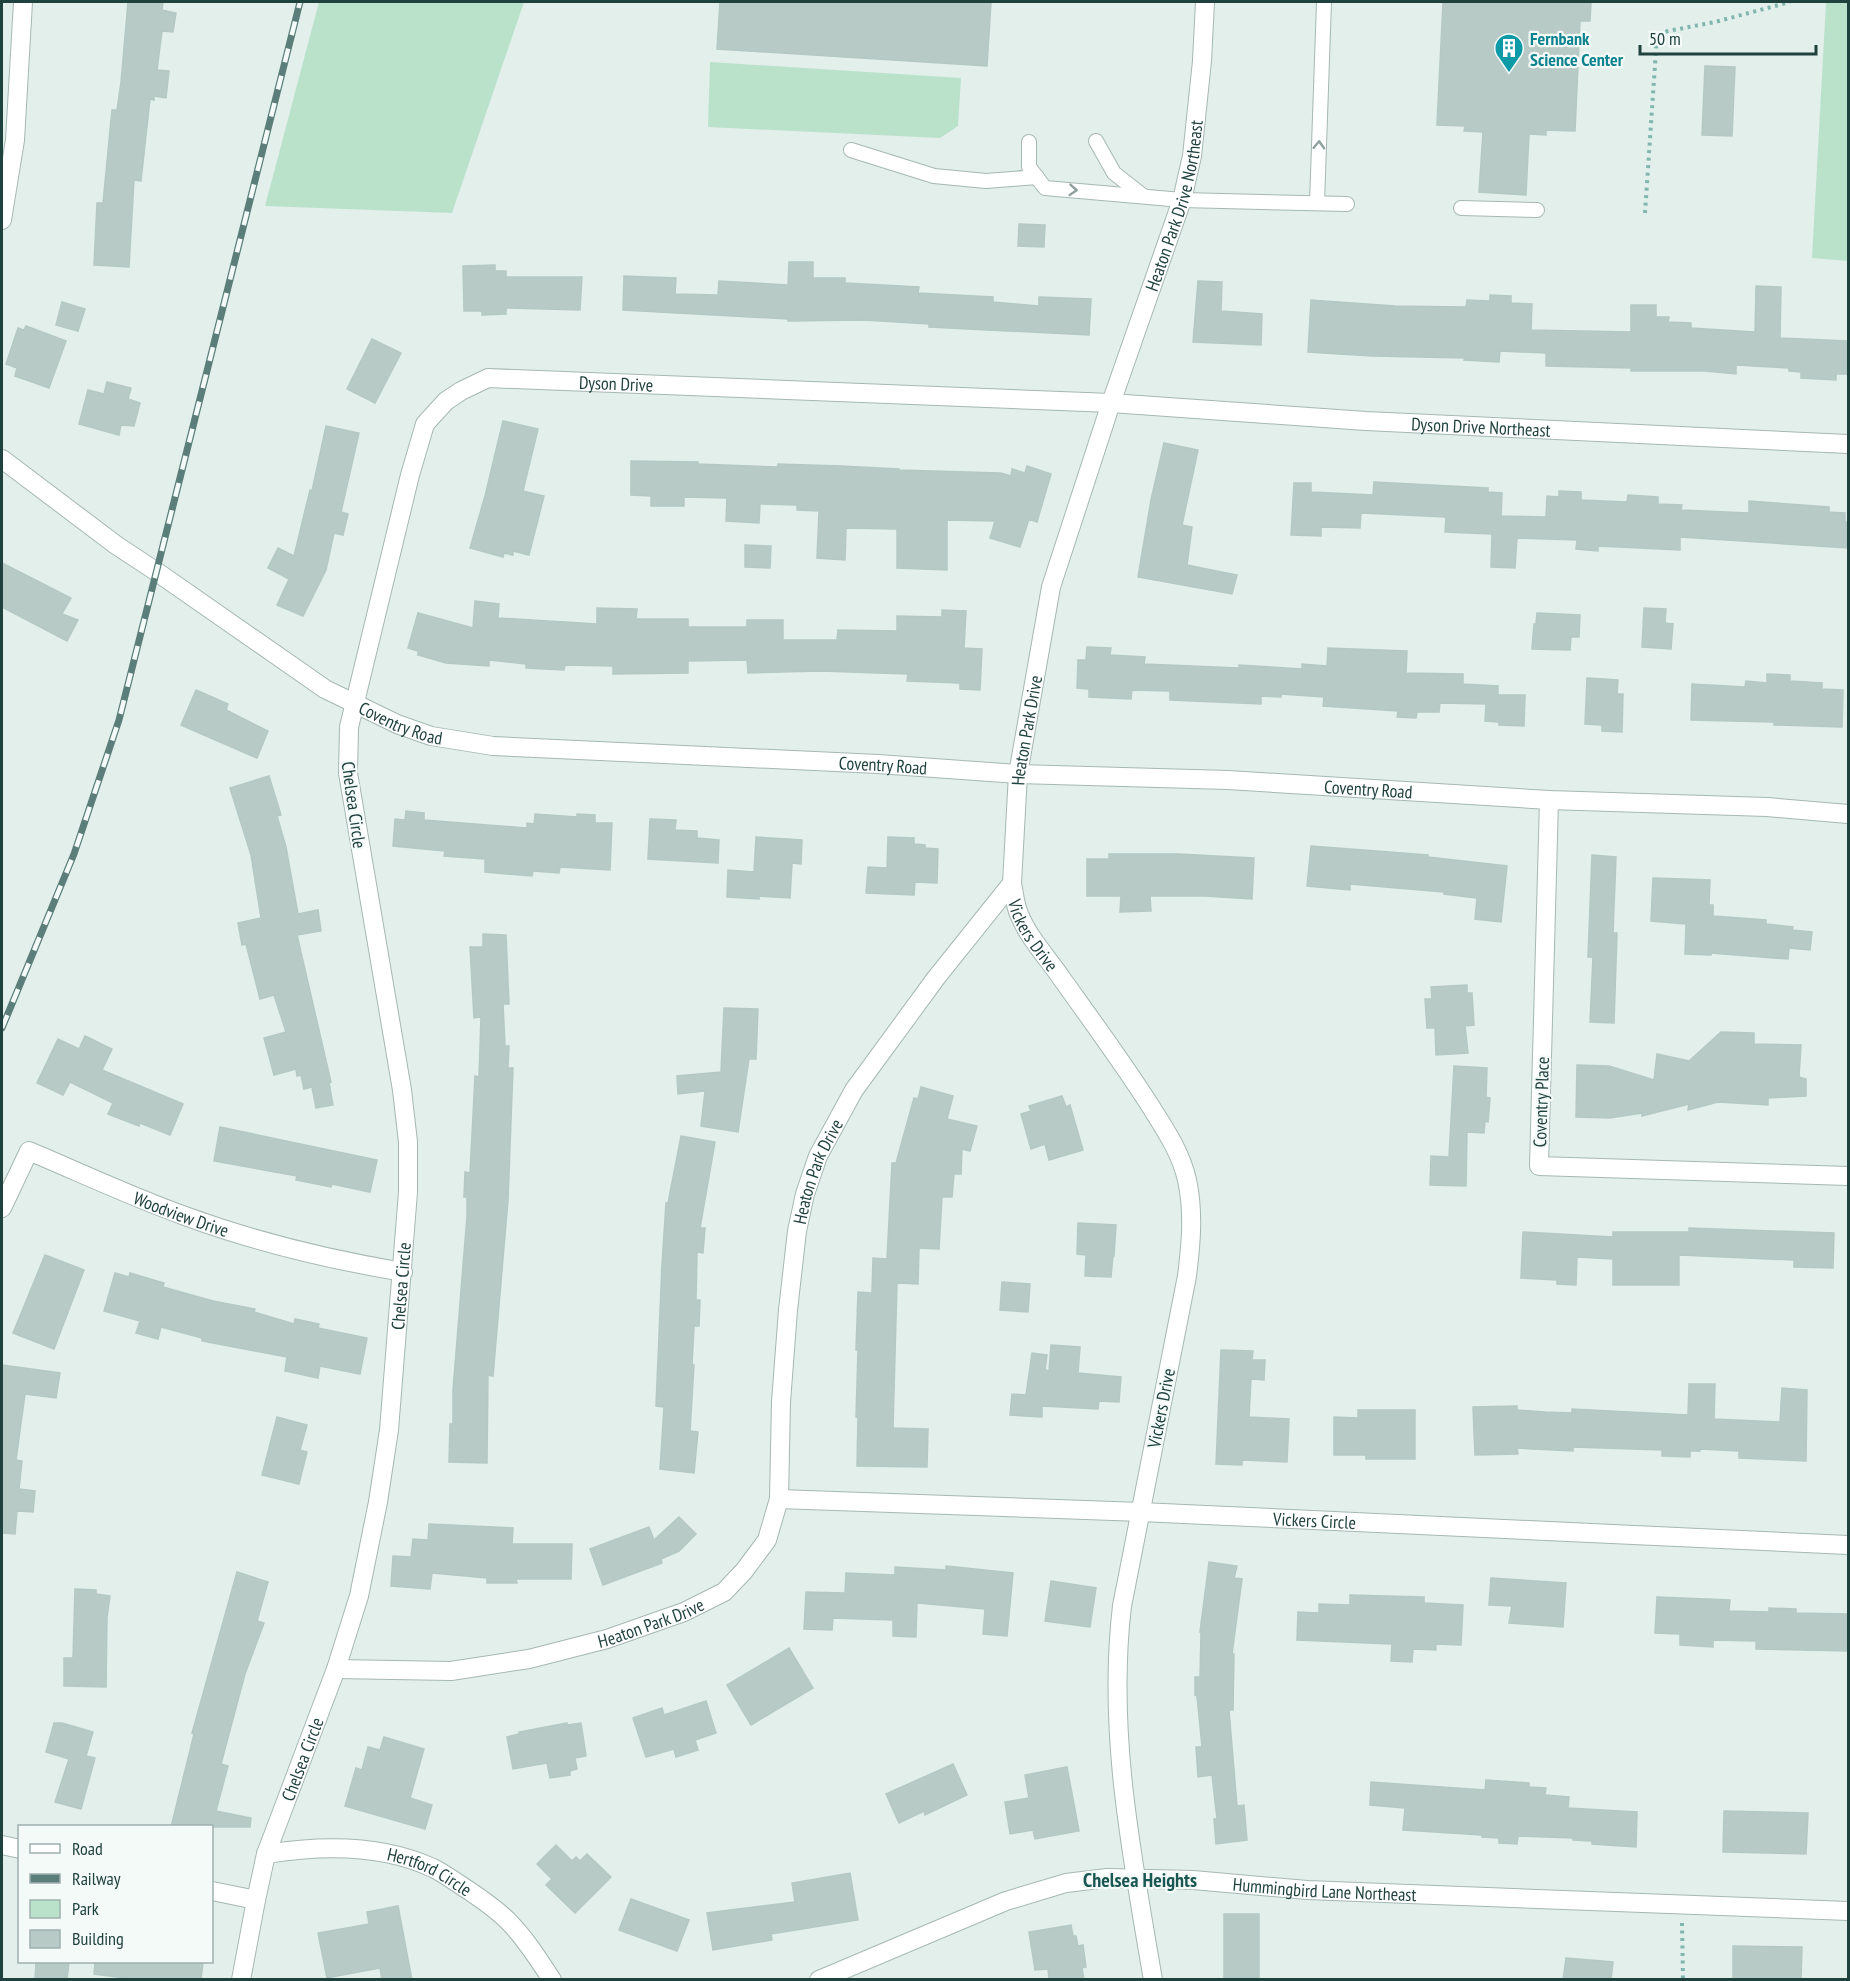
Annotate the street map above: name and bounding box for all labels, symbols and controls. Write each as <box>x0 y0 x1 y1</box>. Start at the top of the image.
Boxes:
scale bar <box>1640 18 1816 56</box>
place label: Fernbank Science Center <box>1530 27 1624 71</box>
text: 50 m <box>1649 27 1681 50</box>
building icon: Fernbank Science Center <box>1493 32 1525 74</box>
street label: Heaton Park Drive Northeast <box>1140 119 1207 294</box>
one-way arrow <box>1313 140 1325 149</box>
one-way arrow <box>1069 183 1078 196</box>
street label: Dyson Drive <box>578 370 654 396</box>
street label: Dyson Drive Northeast <box>1411 412 1551 441</box>
street label: Heaton Park Drive <box>1006 673 1047 786</box>
street label: Coventry Road <box>355 696 444 749</box>
street label: Coventry Road <box>838 751 928 779</box>
street label: Chelsea Circle <box>337 760 371 850</box>
street label: Coventry Road <box>1324 775 1413 803</box>
street label: Vickers Drive <box>1003 896 1064 976</box>
street label: Coventry Place <box>1528 1056 1554 1148</box>
street label: Heaton Park Drive <box>787 1115 848 1226</box>
street label: Woodview Drive <box>130 1186 232 1242</box>
street label: Chelsea Circle <box>386 1241 415 1331</box>
street label: Vickers Drive <box>1142 1366 1180 1451</box>
street label: Vickers Circle <box>1272 1507 1357 1534</box>
street label: Heaton Park Drive <box>595 1592 708 1652</box>
street label: Chelsea Circle <box>276 1714 328 1804</box>
legend <box>18 1825 213 1963</box>
text: Road <box>72 1837 103 1860</box>
street label: Hertford Circle <box>385 1842 476 1901</box>
text: Railway <box>72 1867 121 1890</box>
district label: Chelsea Heights <box>1083 1867 1197 1893</box>
street label: Hummingbird Lane Northeast <box>1232 1872 1417 1906</box>
text: Park <box>72 1897 99 1920</box>
text: Building <box>72 1927 124 1950</box>

